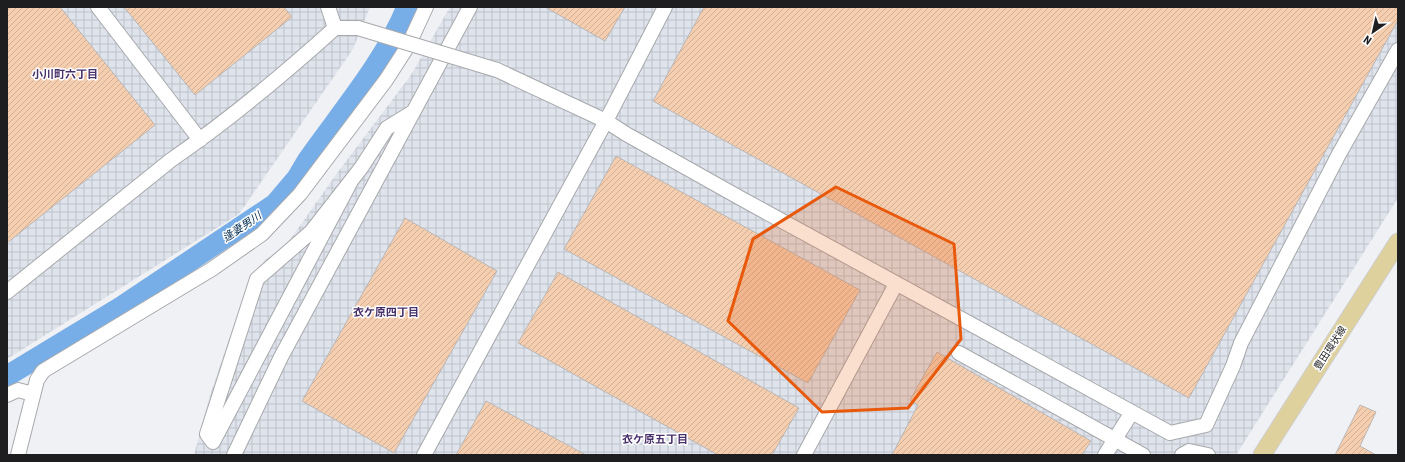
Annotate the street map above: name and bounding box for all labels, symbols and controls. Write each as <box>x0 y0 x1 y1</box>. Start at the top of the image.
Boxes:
north arrow <box>1353 12 1393 52</box>
text: N <box>1361 32 1374 47</box>
district label: 小川町六丁目 <box>32 68 98 81</box>
water label: 逢妻男川 <box>220 209 265 245</box>
district label: 衣ケ原四丁目 <box>353 306 419 319</box>
street label: 豊田環状線 <box>1312 324 1348 372</box>
district label: 衣ケ原五丁目 <box>622 433 688 446</box>

